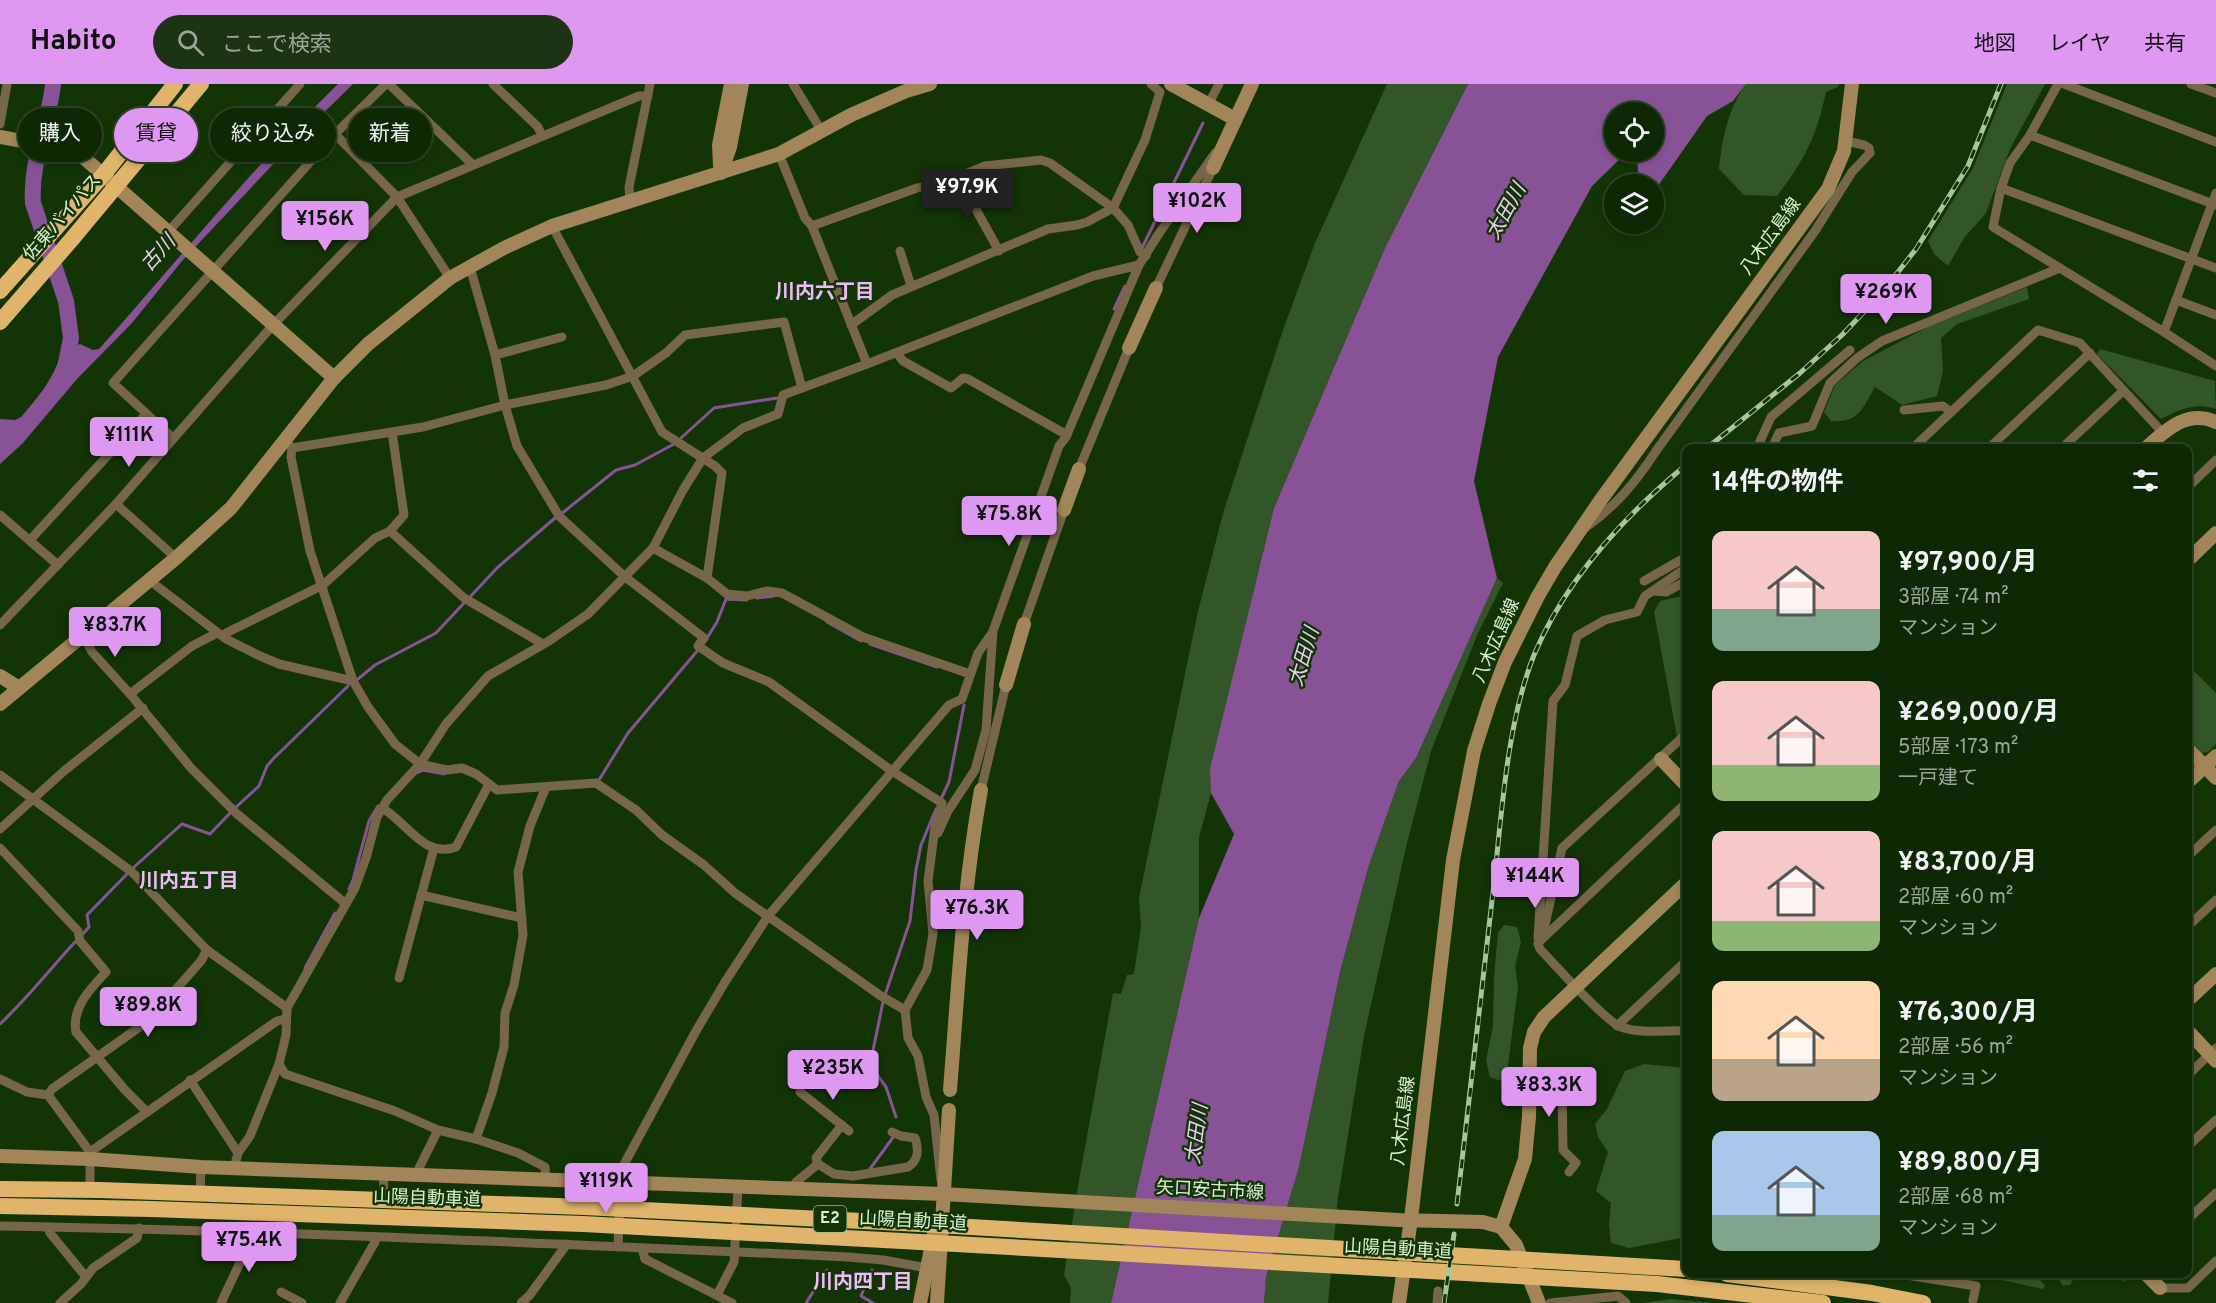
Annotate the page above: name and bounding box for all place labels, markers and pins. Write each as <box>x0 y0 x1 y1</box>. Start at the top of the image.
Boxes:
pin: ¥97.9K <box>918 169 1016 220</box>
pin: ¥102K <box>1155 183 1239 234</box>
pin: ¥156K <box>283 201 367 252</box>
pin: ¥269K <box>1844 274 1928 325</box>
pin: ¥111K <box>87 417 171 468</box>
pin: ¥75.8K <box>960 496 1058 547</box>
pin: ¥83.7K <box>66 607 164 658</box>
pin: ¥144K <box>1493 858 1577 909</box>
pin: ¥76.3K <box>928 890 1026 941</box>
pin: ¥89.8K <box>99 987 197 1038</box>
pin: ¥235K <box>791 1050 875 1101</box>
pin: ¥83.3K <box>1500 1067 1598 1118</box>
pin: ¥119K <box>564 1163 648 1214</box>
pin: ¥75.4K <box>200 1222 298 1273</box>

